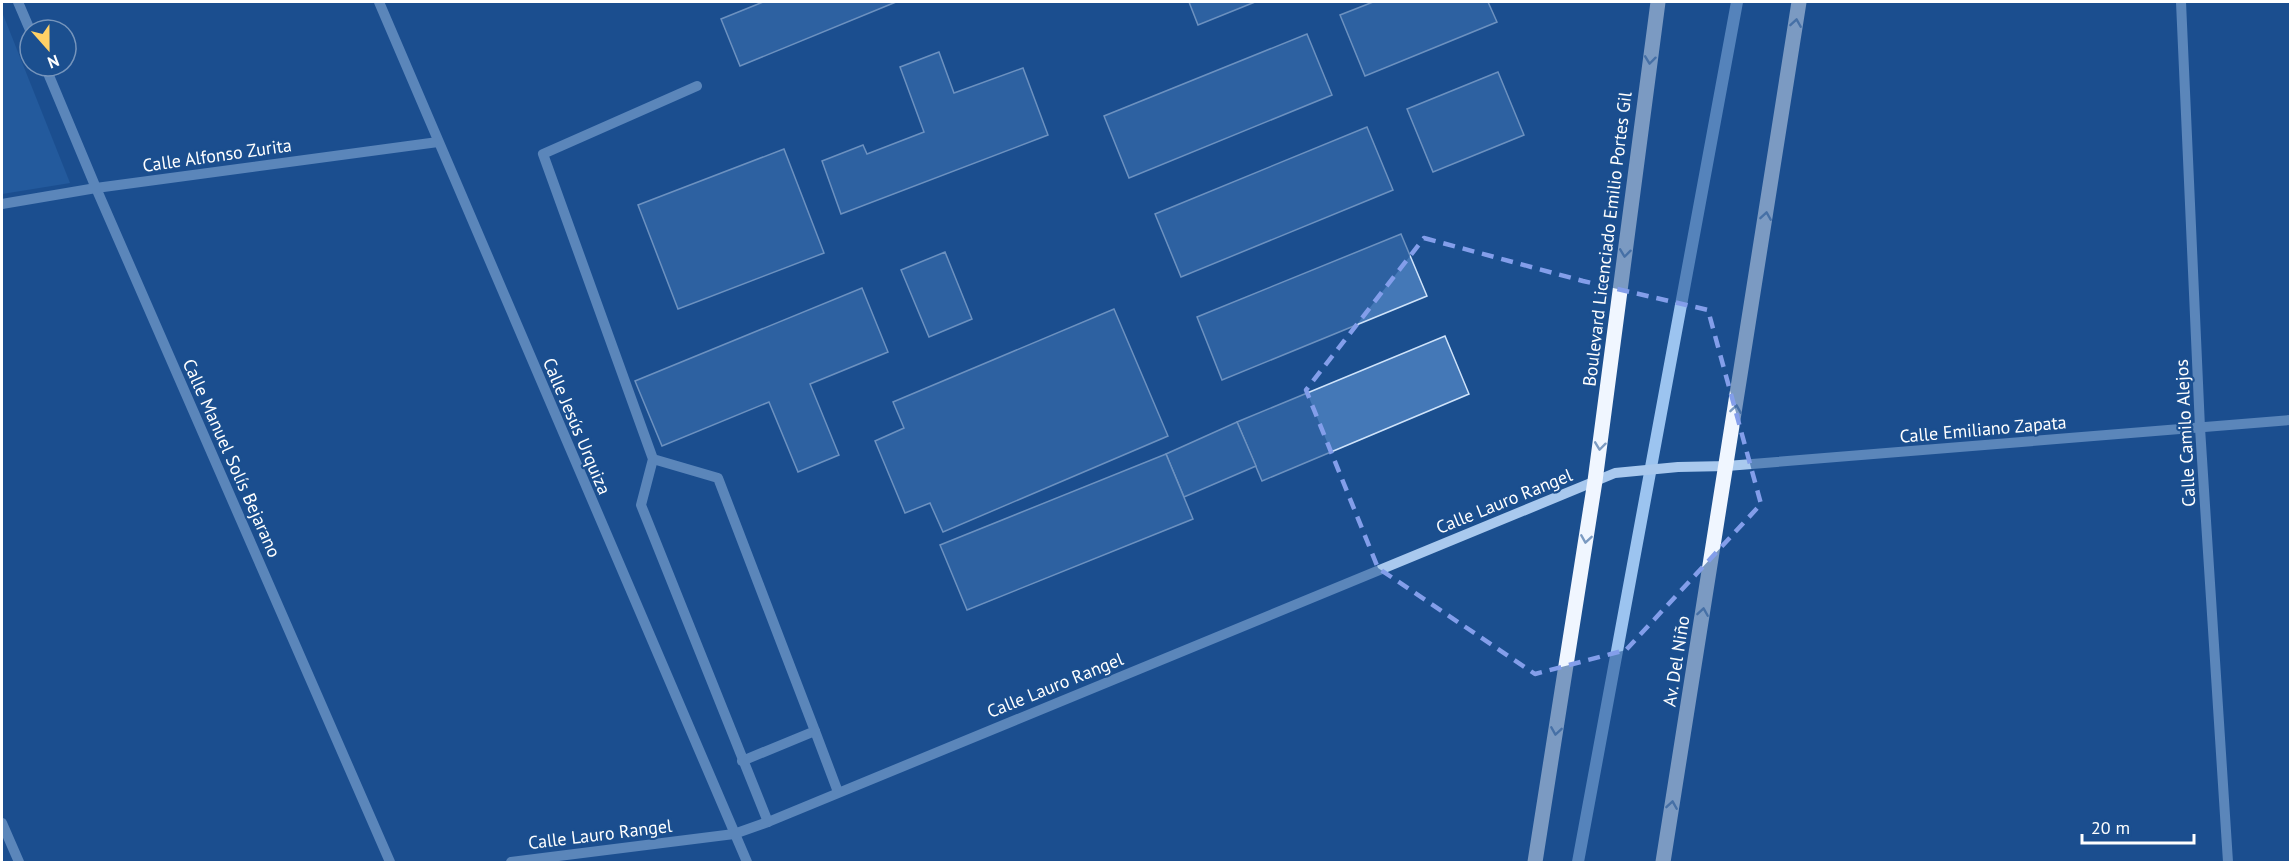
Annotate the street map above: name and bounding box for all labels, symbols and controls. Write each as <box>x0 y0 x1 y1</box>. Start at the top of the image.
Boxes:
north arrow <box>18 18 78 78</box>
one-way arrow <box>1789 19 1802 29</box>
text: N <box>45 51 62 73</box>
one-way arrow <box>1644 55 1657 64</box>
street label: Boulevard Licenciado Emilio Portes Gil <box>1578 90 1637 388</box>
street label: Calle Alfonso Zurita <box>141 133 293 177</box>
one-way arrow <box>1759 211 1772 221</box>
one-way arrow <box>1619 248 1632 257</box>
street label: Calle Jesús Urquiza <box>538 354 616 498</box>
street label: Calle Manuel Solís Bejarano <box>178 355 286 561</box>
street label: Calle Camilo Alejos <box>2170 359 2200 507</box>
one-way arrow <box>1729 404 1742 414</box>
street label: Calle Emiliano Zapata <box>1899 410 2067 448</box>
one-way arrow <box>1594 442 1606 451</box>
street label: Calle Lauro Rangel <box>1433 463 1576 539</box>
one-way arrow <box>1581 534 1593 543</box>
one-way arrow <box>1697 608 1709 617</box>
street label: Av. Del Niño <box>1657 614 1695 708</box>
street label: Calle Lauro Rangel <box>984 647 1127 723</box>
one-way arrow <box>1550 727 1562 736</box>
one-way arrow <box>1666 800 1678 809</box>
scale bar <box>2082 807 2194 845</box>
street label: Calle Lauro Rangel <box>527 814 674 854</box>
text: 20 m <box>2091 816 2130 839</box>

